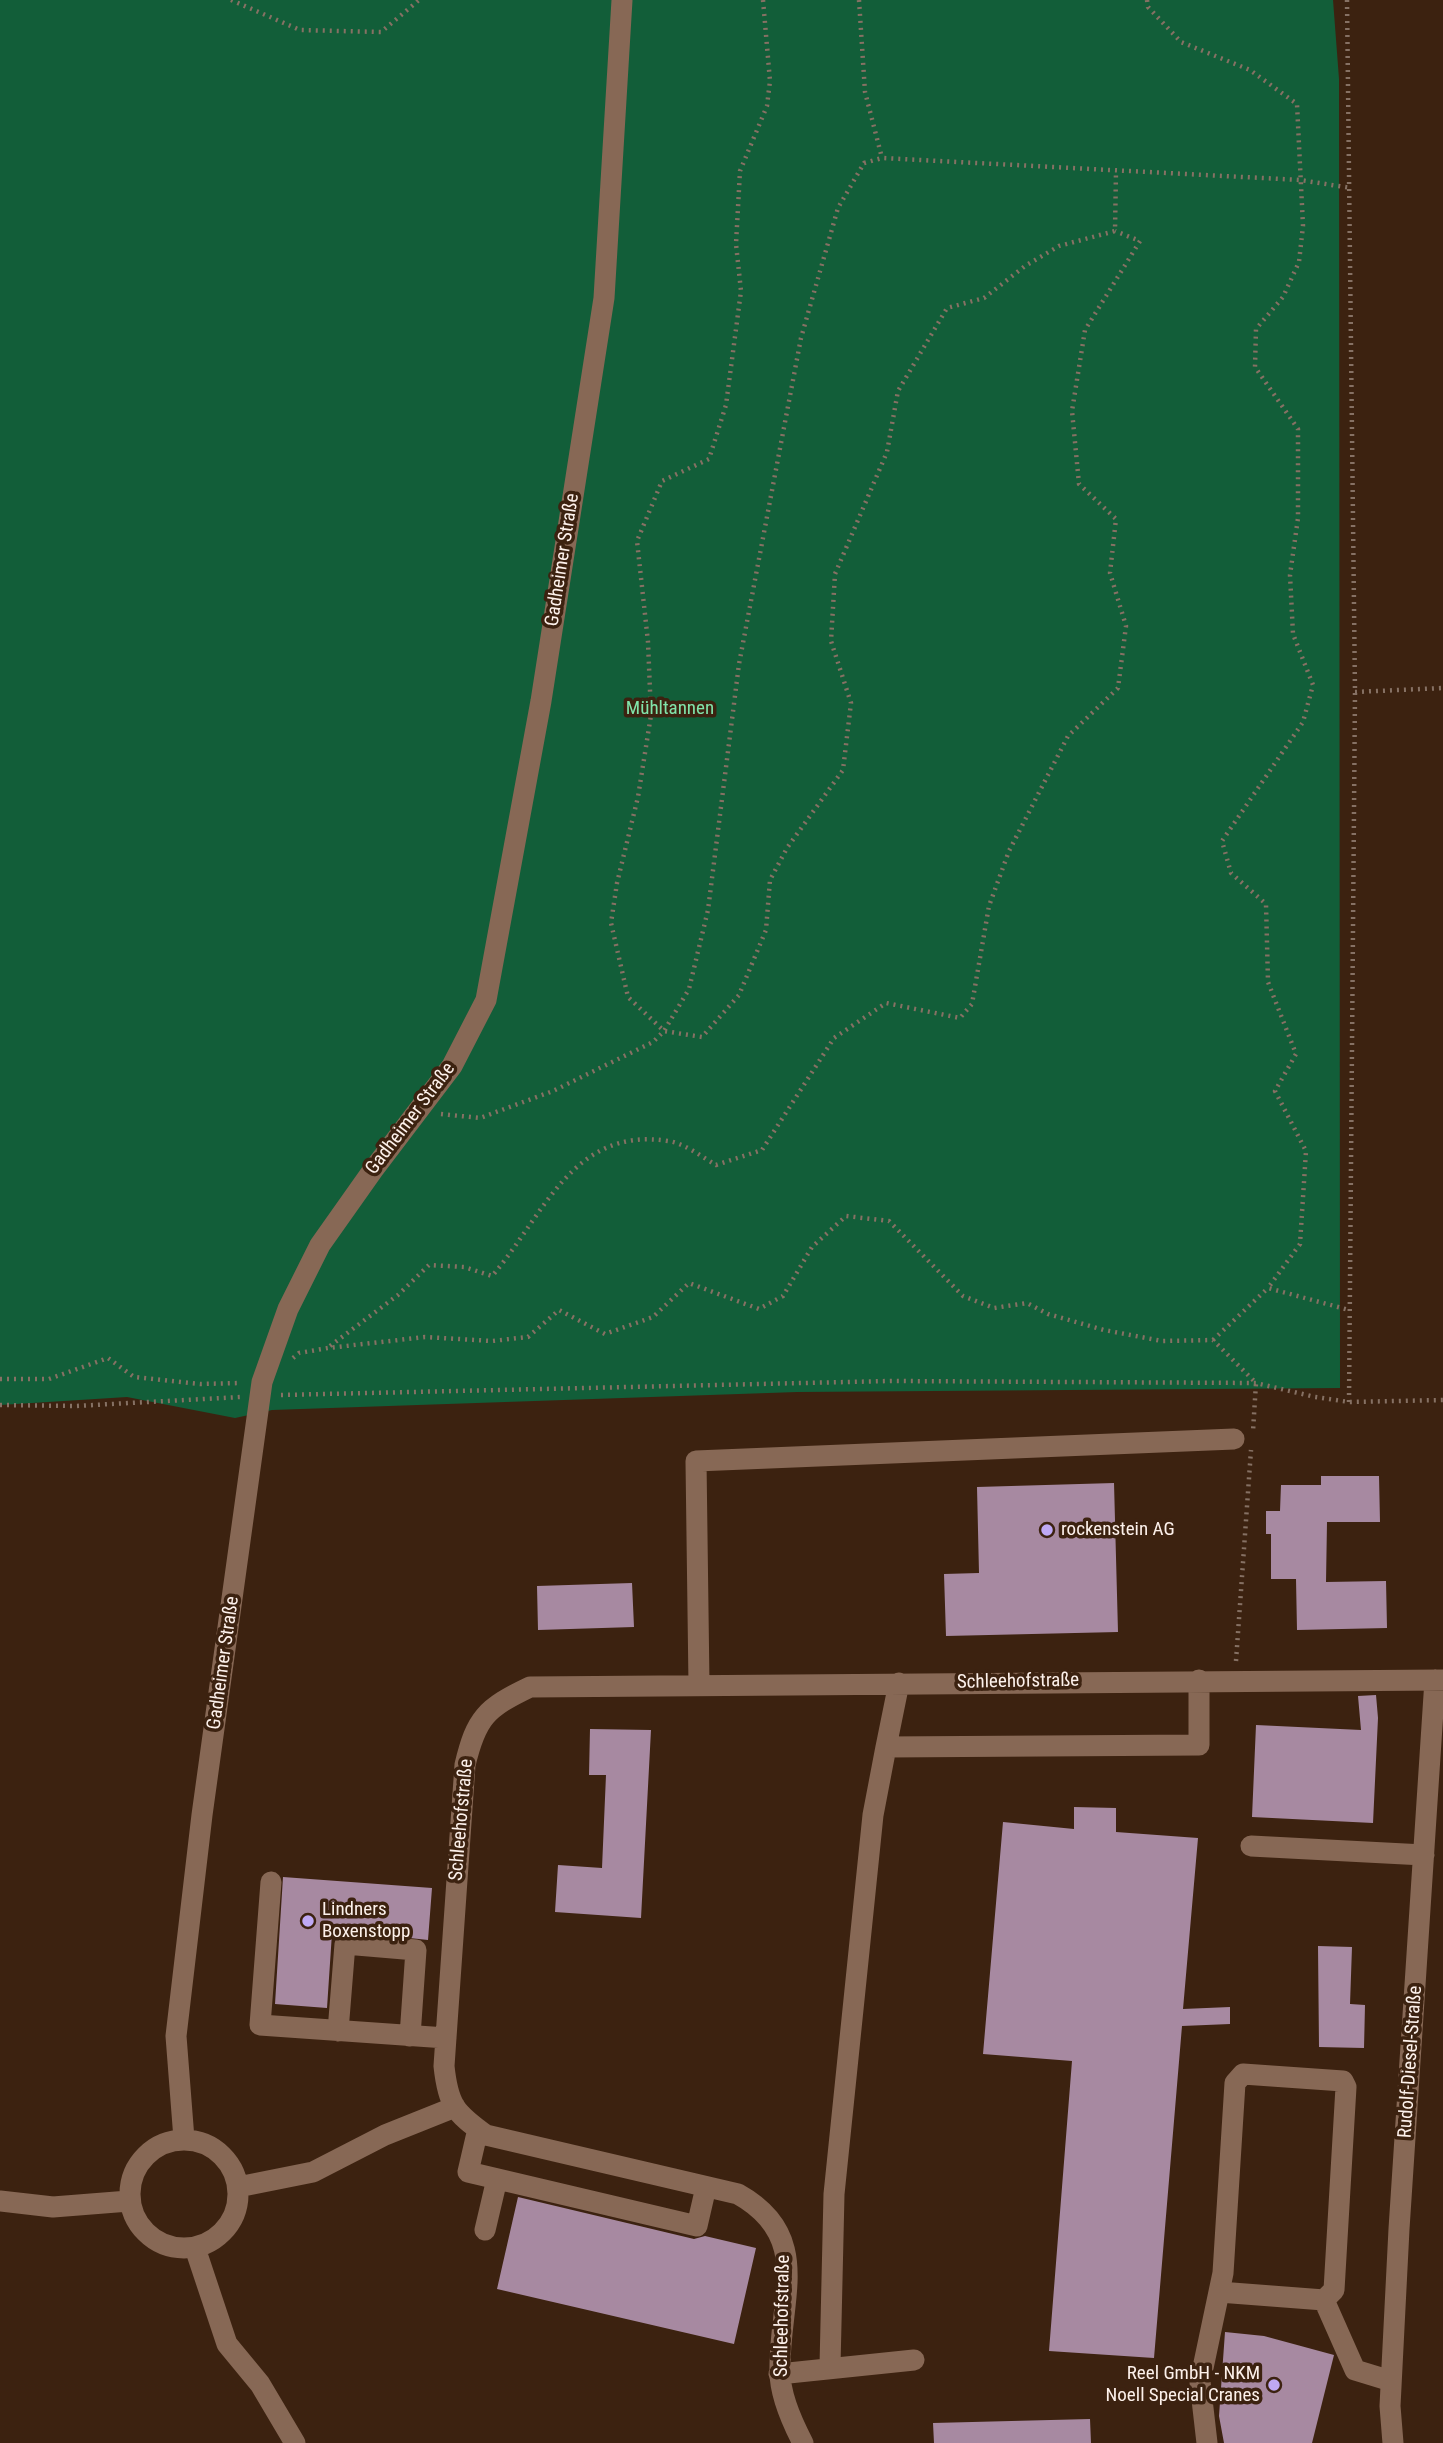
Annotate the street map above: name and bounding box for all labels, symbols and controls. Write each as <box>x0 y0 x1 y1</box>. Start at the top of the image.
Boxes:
street label: Gadheimer Straße <box>541 492 585 628</box>
park label: Mühltannen <box>626 698 714 720</box>
street label: Gadheimer Straße <box>361 1058 461 1180</box>
place label: rockenstein AG <box>1061 1519 1175 1541</box>
marker: rockenstein AG <box>1039 1522 1055 1538</box>
street label: Gadheimer Straße <box>203 1595 245 1731</box>
street label: Schleehofstraße <box>957 1670 1079 1694</box>
street label: Schleehofstraße <box>445 1758 479 1882</box>
place label: Lindners Boxenstopp <box>322 1899 410 1943</box>
marker: Lindners Boxenstopp <box>300 1913 316 1929</box>
street label: Rudolf-Diesel-Straße <box>1394 1985 1428 2139</box>
street label: Schleehofstraße <box>771 2255 795 2377</box>
place label: Reel GmbH - NKM Noell Special Cranes <box>1106 2363 1260 2407</box>
marker: Reel GmbH - NKM Noell Special Cranes <box>1266 2377 1282 2393</box>

